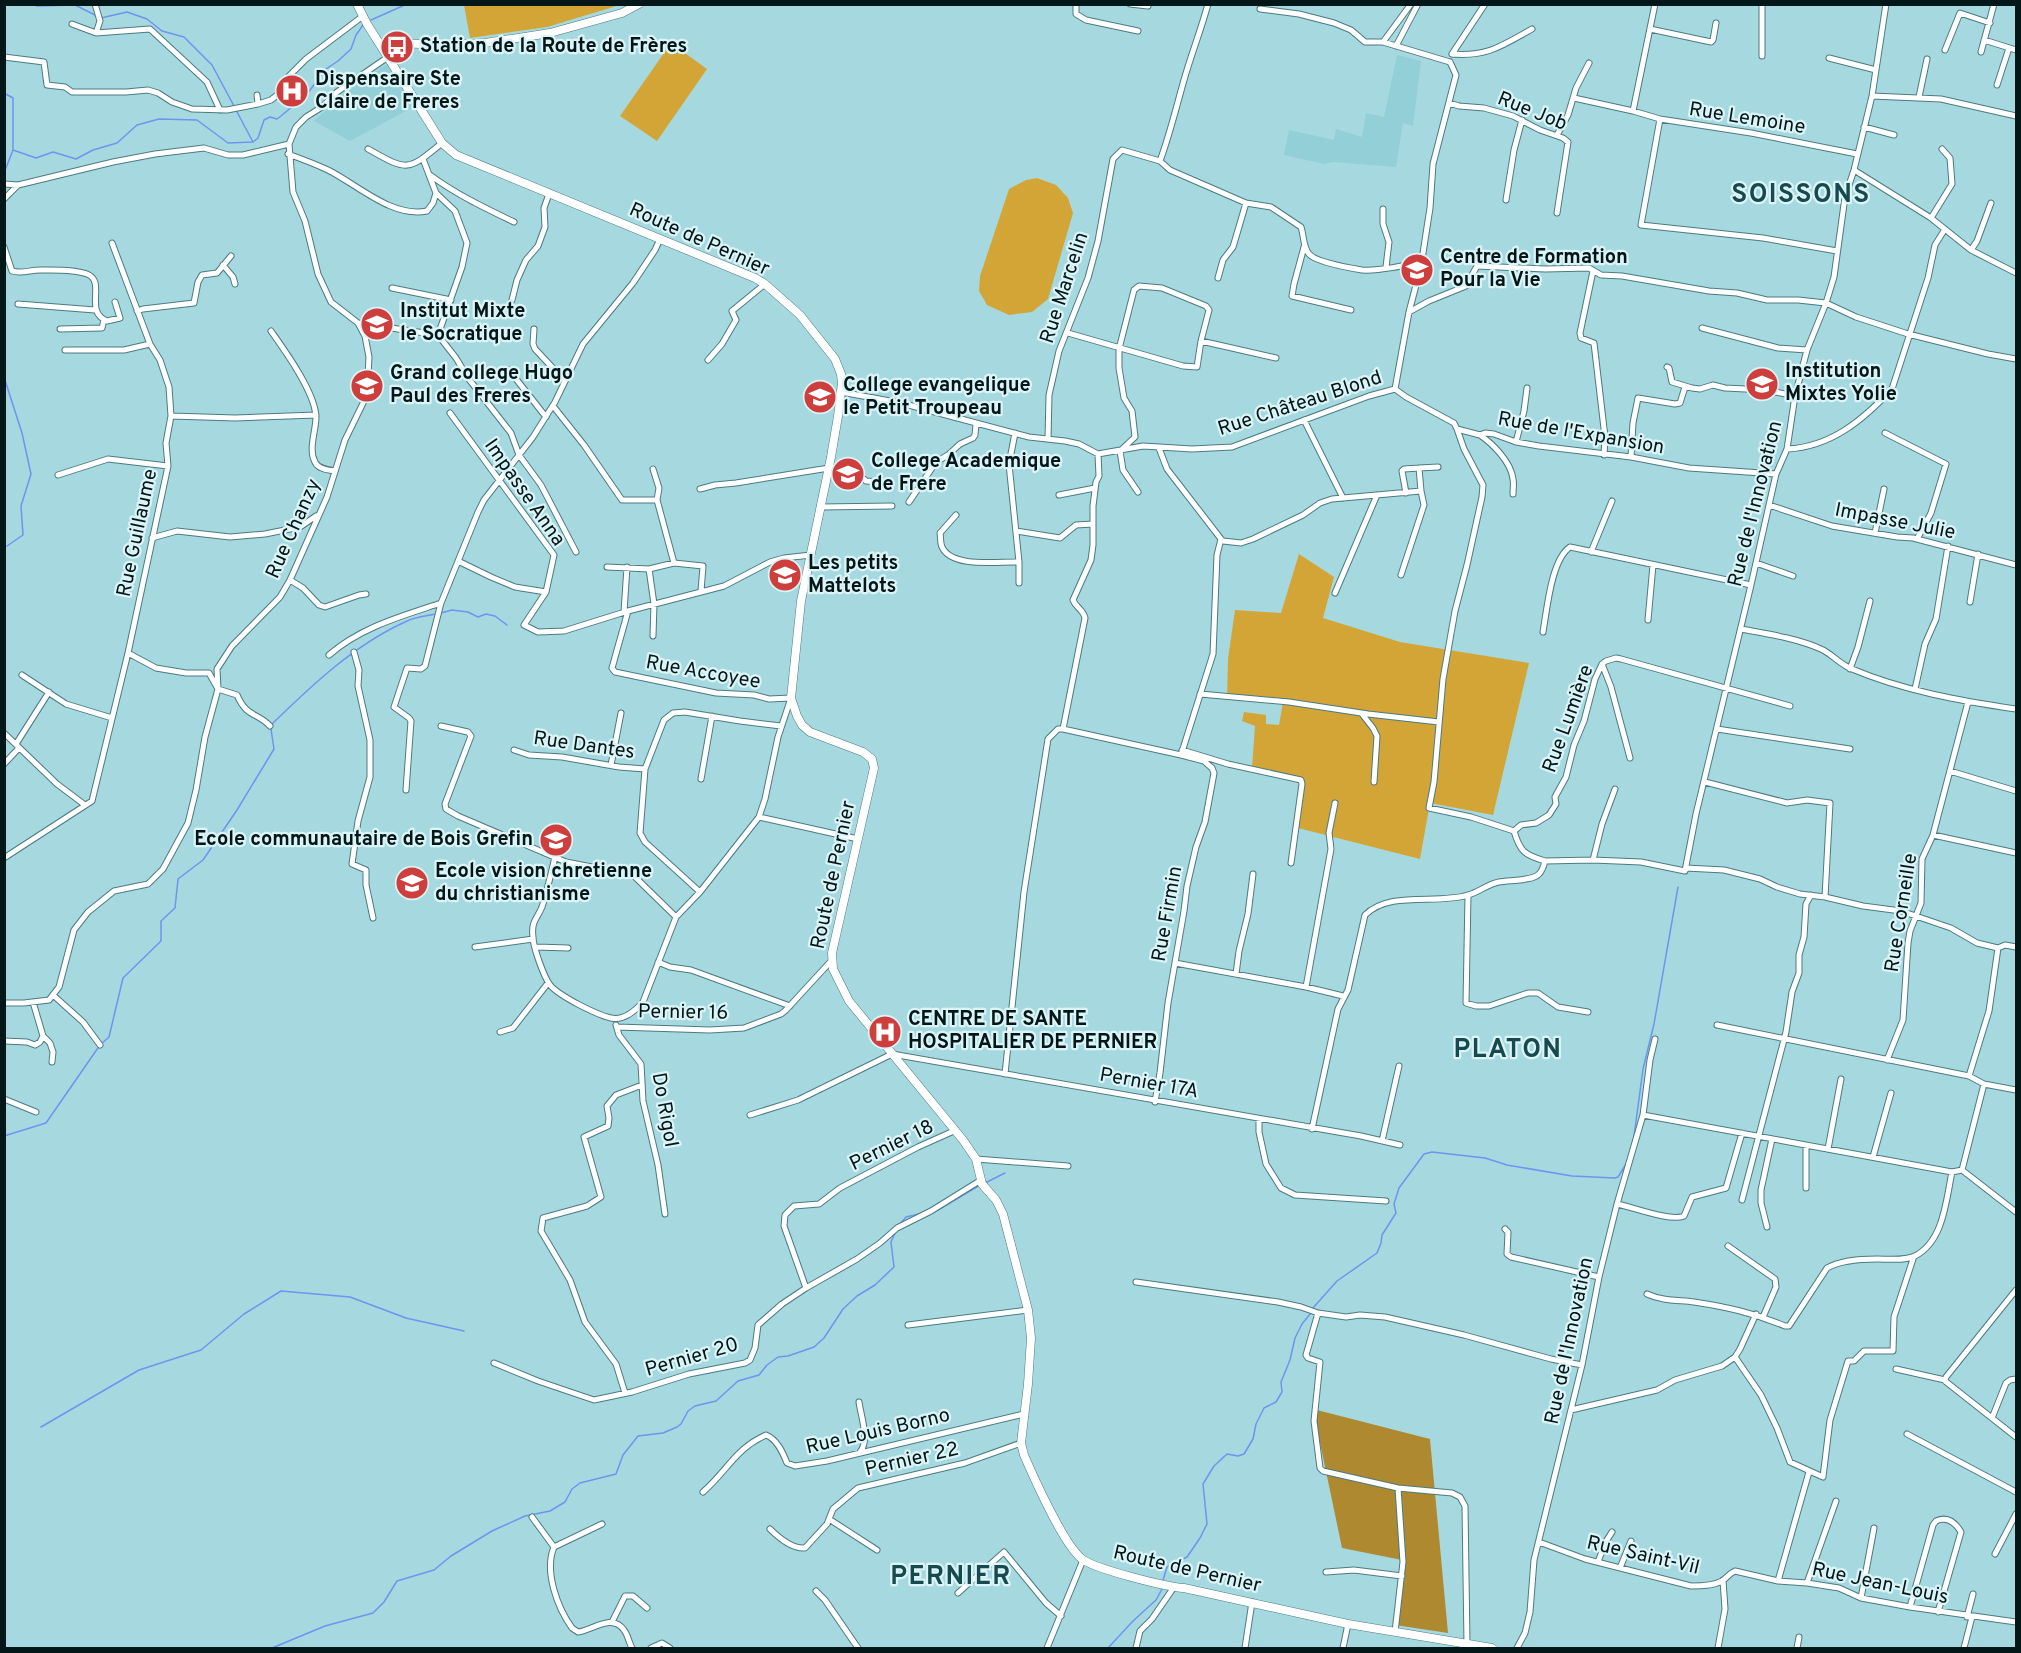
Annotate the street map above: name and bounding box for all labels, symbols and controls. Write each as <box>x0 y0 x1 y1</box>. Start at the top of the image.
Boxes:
bus stop icon: Station de la Route de Frères <box>379 29 415 65</box>
place label: Station de la Route de Frères <box>420 34 687 60</box>
place label: Dispensaire Ste Claire de Freres <box>315 67 461 116</box>
hospital icon: Dispensaire Ste Claire de Freres <box>274 73 310 109</box>
street label: Rue Job <box>1493 86 1571 138</box>
street label: Rue Lemoine <box>1687 97 1807 141</box>
district label: SOISSONS <box>1731 179 1871 212</box>
street label: Route de Pernier <box>625 197 774 283</box>
street label: Rue Marcelin <box>1035 229 1095 347</box>
place label: Centre de Formation Pour la Vie <box>1440 245 1628 294</box>
school or university icon: Centre de Formation Pour la Vie <box>1399 252 1435 288</box>
place label: Institut Mixte le Socratique <box>400 299 525 348</box>
school or university icon: Institut Mixte le Socratique <box>359 306 395 342</box>
place label: Institution Mixtes Yolie <box>1785 359 1897 408</box>
place label: Grand college Hugo Paul des Freres <box>390 361 573 410</box>
street label: Rue Château Blond <box>1215 365 1385 443</box>
school or university icon: Institution Mixtes Yolie <box>1744 366 1780 402</box>
school or university icon: Grand college Hugo Paul des Freres <box>349 368 385 404</box>
place label: College evangelique le Petit Troupeau <box>843 373 1031 422</box>
school or university icon: College evangelique le Petit Troupeau <box>802 379 838 415</box>
street label: Rue de l'Expansion <box>1496 407 1666 461</box>
street label: Rue de l'Innovation <box>1723 418 1789 590</box>
street label: Impasse Anna <box>477 434 571 552</box>
place label: College Academique de Frere <box>871 449 1061 498</box>
school or university icon: College Academique de Frere <box>830 456 866 492</box>
street label: Rue Guillaume <box>112 467 164 599</box>
street label: Rue Chanzy <box>260 475 328 583</box>
street label: Impasse Julie <box>1833 498 1957 546</box>
place label: Les petits Mattelots <box>808 551 898 600</box>
school or university icon: Les petits Mattelots <box>767 557 803 593</box>
street label: Rue Accoyee <box>644 650 762 696</box>
street label: Rue Lumière <box>1537 661 1601 777</box>
street label: Rue Dantes <box>532 726 636 766</box>
street label: Route de Pernier <box>806 798 862 952</box>
school or university icon: Ecole communautaire de Bois Grefin <box>538 822 574 858</box>
place label: Ecole communautaire de Bois Grefin <box>194 827 533 853</box>
street label: Rue Corneille <box>1880 852 1924 974</box>
place label: Ecole vision chretienne du christianisme <box>435 859 652 908</box>
street label: Rue Firmin <box>1147 864 1189 964</box>
school or university icon: Ecole vision chretienne du christianisme <box>394 865 430 901</box>
street label: Pernier 16 <box>638 999 728 1027</box>
place label: CENTRE DE SANTE HOSPITALIER DE PERNIER <box>908 1007 1157 1056</box>
hospital icon: CENTRE DE SANTE HOSPITALIER DE PERNIER <box>867 1014 903 1050</box>
district label: PLATON <box>1453 1034 1563 1067</box>
street label: Pernier 17A <box>1097 1062 1201 1106</box>
street label: Do Rigol <box>645 1071 683 1149</box>
street label: Pernier 18 <box>846 1114 938 1178</box>
street label: Rue de l'Innovation <box>1540 1255 1600 1427</box>
street label: Pernier 20 <box>642 1332 742 1384</box>
street label: Rue Louis Borno <box>803 1403 953 1461</box>
street label: Pernier 22 <box>863 1437 961 1483</box>
street label: Rue Saint-Vil <box>1584 1530 1702 1582</box>
street label: Route de Pernier <box>1110 1540 1264 1600</box>
street label: Rue Jean-Louis <box>1809 1557 1951 1611</box>
district label: PERNIER <box>890 1561 1012 1594</box>

